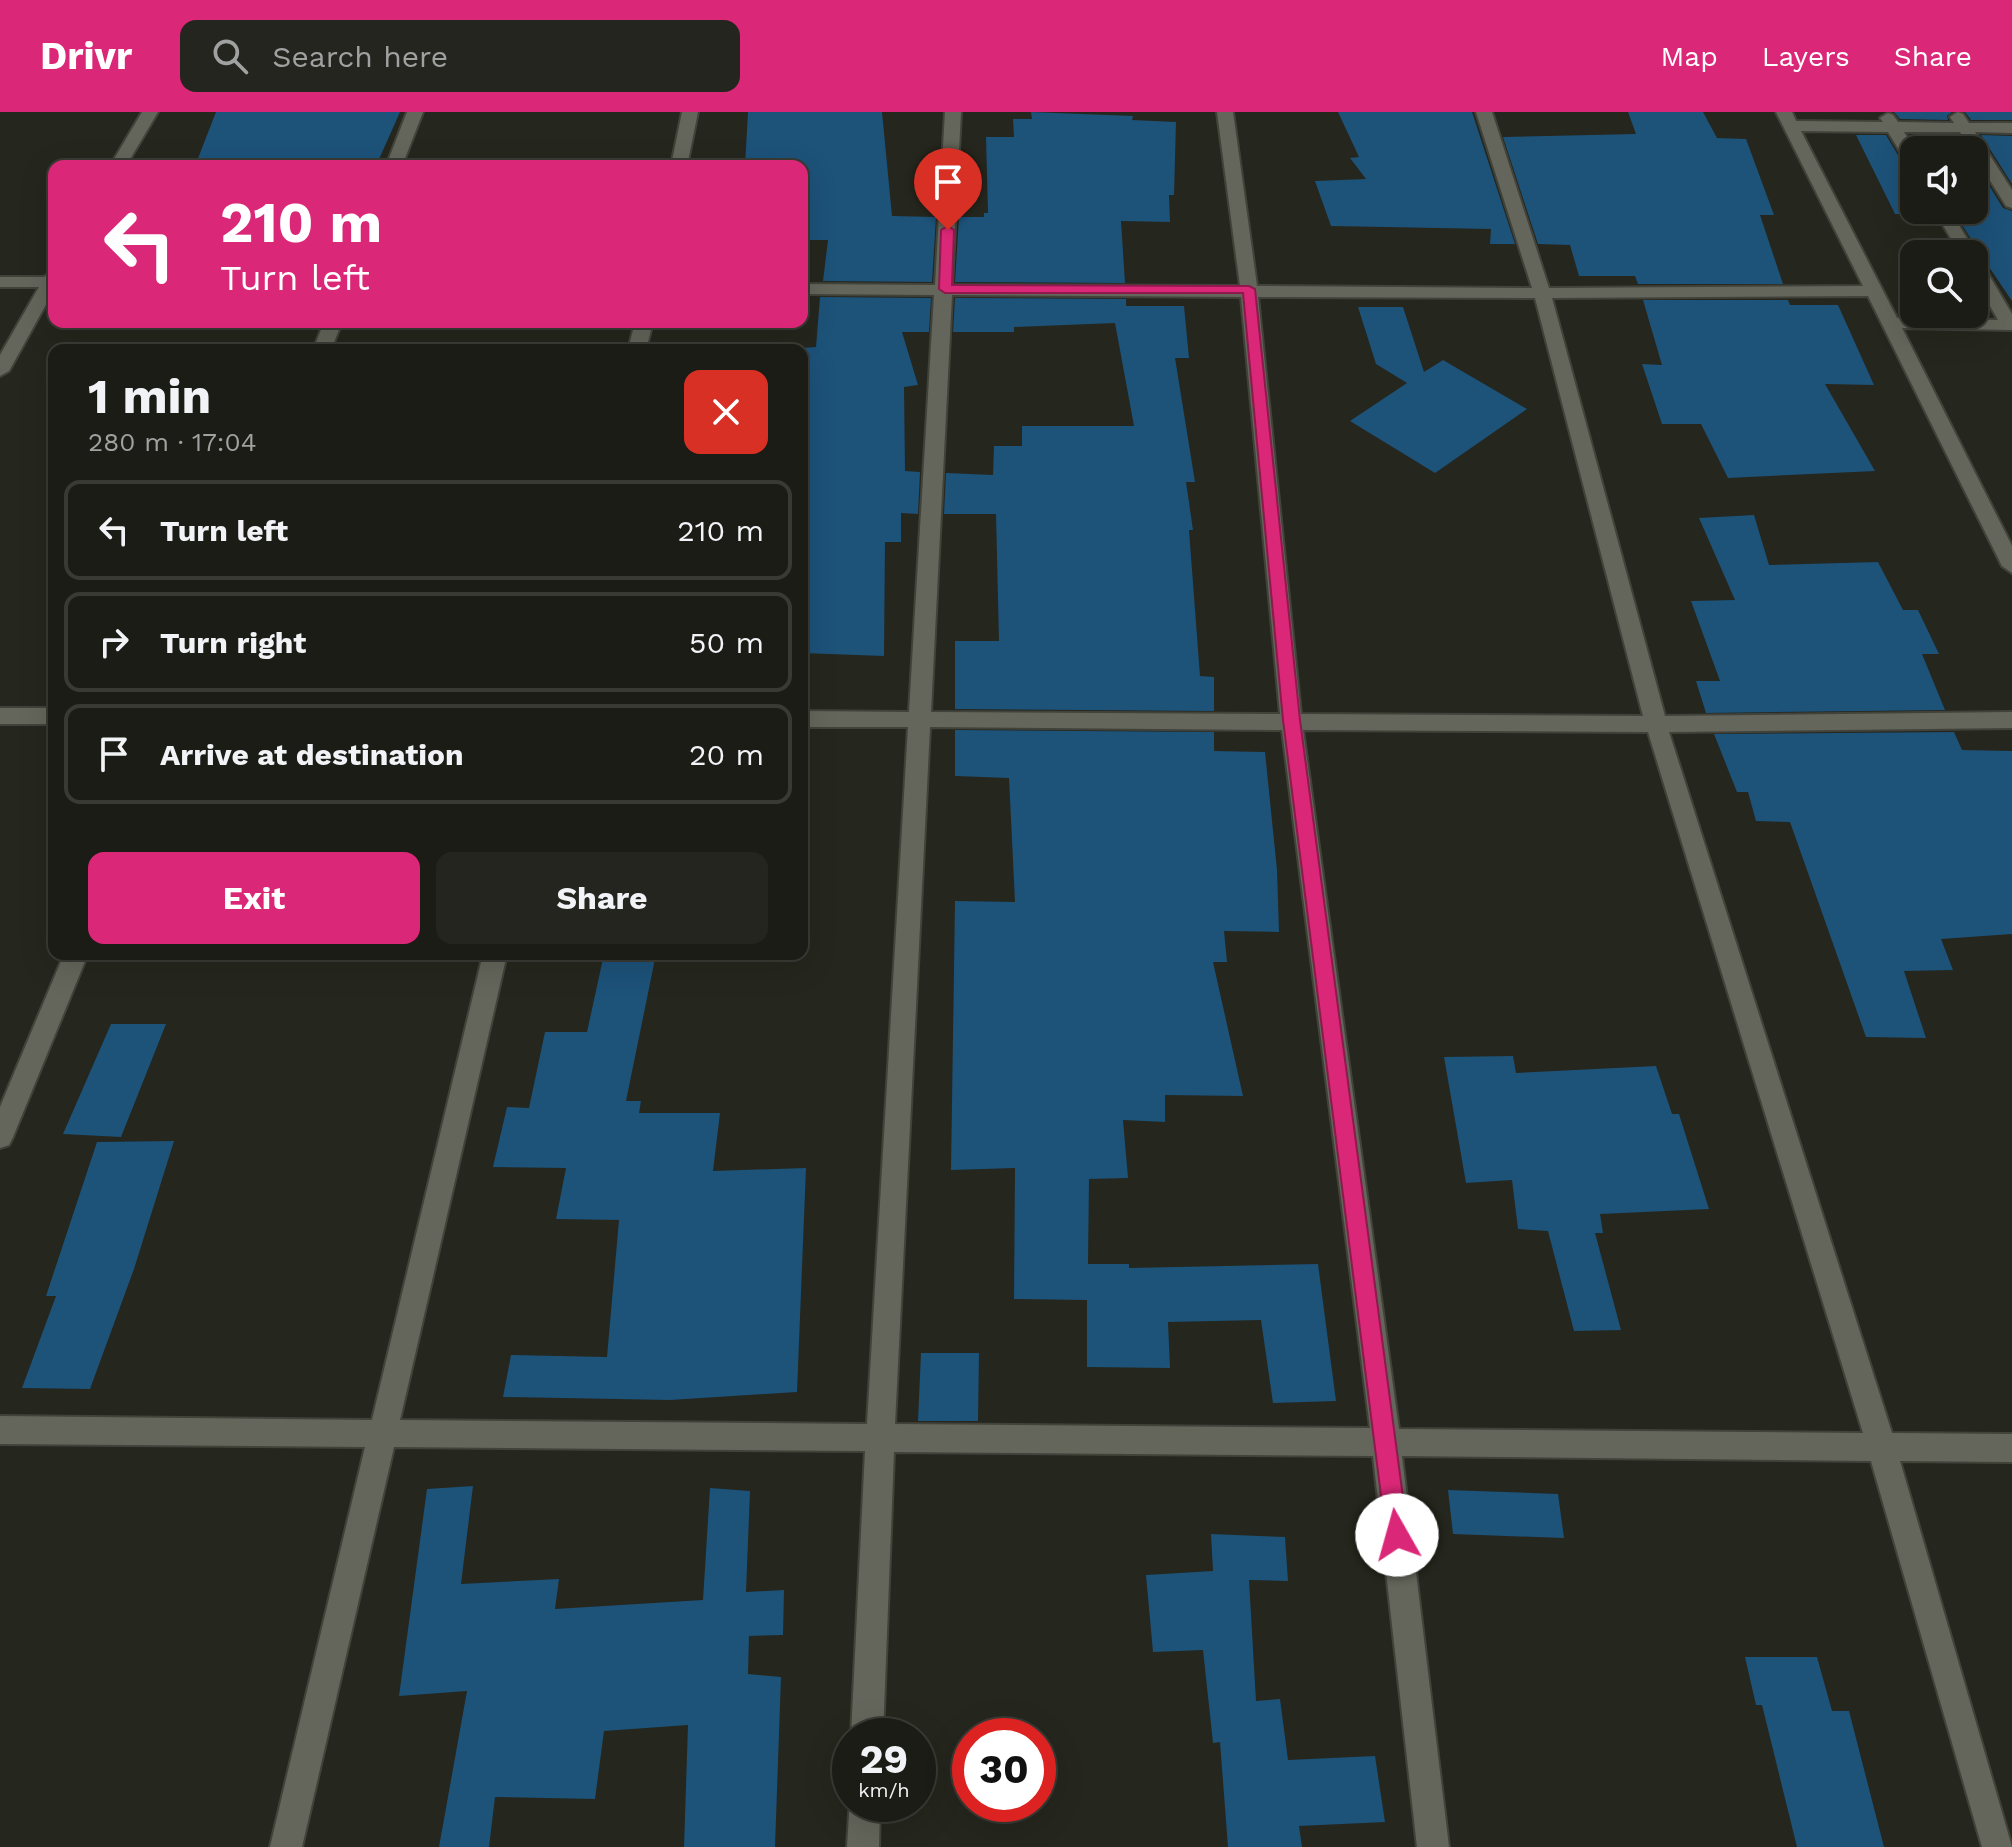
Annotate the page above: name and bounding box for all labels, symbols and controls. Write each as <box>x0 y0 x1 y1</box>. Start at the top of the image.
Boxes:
search box <box>180 20 740 92</box>
text: Drivr <box>40 34 132 78</box>
icon: search <box>208 34 252 78</box>
text: Search here <box>272 39 448 74</box>
text: Map <box>1661 40 1718 73</box>
text: Layers <box>1762 40 1850 73</box>
text: Share <box>1894 40 1972 73</box>
map controls <box>1900 136 1988 328</box>
button: sound <box>1900 136 1988 224</box>
pin <box>914 148 982 230</box>
icon: arrive <box>926 160 970 204</box>
text: 210 m <box>220 190 382 256</box>
icon: left <box>88 192 192 296</box>
button: search <box>1900 240 1988 328</box>
text: Turn left <box>220 257 370 299</box>
text: 1 min <box>88 368 211 425</box>
button: close <box>684 370 768 454</box>
text: 280 m · 17:04 <box>88 427 257 457</box>
icon: left <box>92 508 136 552</box>
text: Turn left <box>160 513 288 548</box>
text: 210 m <box>677 513 764 548</box>
icon: right <box>92 620 136 664</box>
text: Turn right <box>160 625 306 660</box>
text: 50 m <box>689 625 764 660</box>
icon: arrive <box>92 732 136 776</box>
text: Arrive at destination <box>160 737 464 772</box>
text: 20 m <box>689 737 764 772</box>
button: Exit <box>88 852 420 944</box>
button: Share <box>436 852 768 944</box>
position arrow <box>1355 1493 1439 1577</box>
speed limit sign: 30 <box>952 1718 1056 1822</box>
text: 29 <box>860 1736 908 1783</box>
text: km/h <box>858 1778 910 1802</box>

